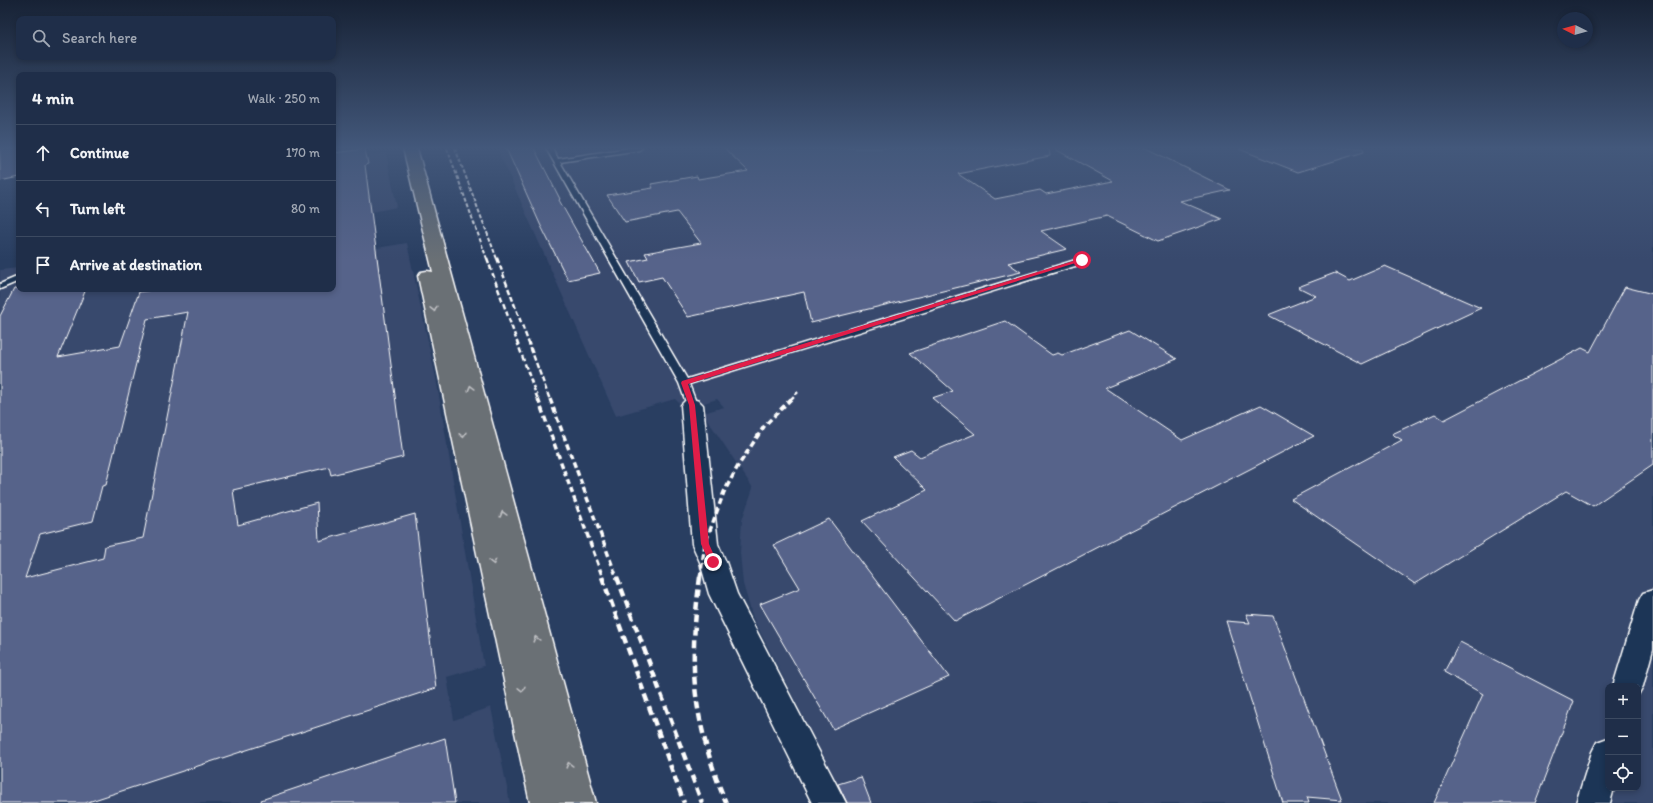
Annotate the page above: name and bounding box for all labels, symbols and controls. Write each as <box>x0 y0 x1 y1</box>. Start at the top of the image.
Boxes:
north arrow <box>1557 12 1593 48</box>
search box <box>16 16 336 60</box>
icon: search <box>30 27 52 49</box>
text: Search here <box>62 29 137 47</box>
text: 4 min <box>32 88 74 108</box>
text: Walk · 250 m <box>248 91 320 106</box>
icon: ahead <box>32 142 54 164</box>
text: Continue <box>70 144 129 162</box>
text: 170 m <box>286 145 320 160</box>
icon: left <box>32 198 54 220</box>
text: Turn left <box>70 200 125 218</box>
text: 80 m <box>291 201 320 216</box>
route start <box>1073 251 1091 269</box>
icon: arrive <box>32 254 54 276</box>
text: Arrive at destination <box>70 256 202 274</box>
one-way arrow <box>430 305 438 312</box>
one-way arrow <box>467 384 476 391</box>
one-way arrow <box>459 432 467 438</box>
one-way arrow <box>500 510 508 517</box>
route end <box>704 553 722 571</box>
one-way arrow <box>488 559 496 565</box>
one-way arrow <box>532 636 541 643</box>
map controls <box>1605 683 1641 791</box>
button: + <box>1605 683 1641 719</box>
one-way arrow <box>517 685 526 692</box>
button: − <box>1605 719 1641 755</box>
button: locate <box>1605 755 1641 791</box>
one-way arrow <box>565 762 573 768</box>

